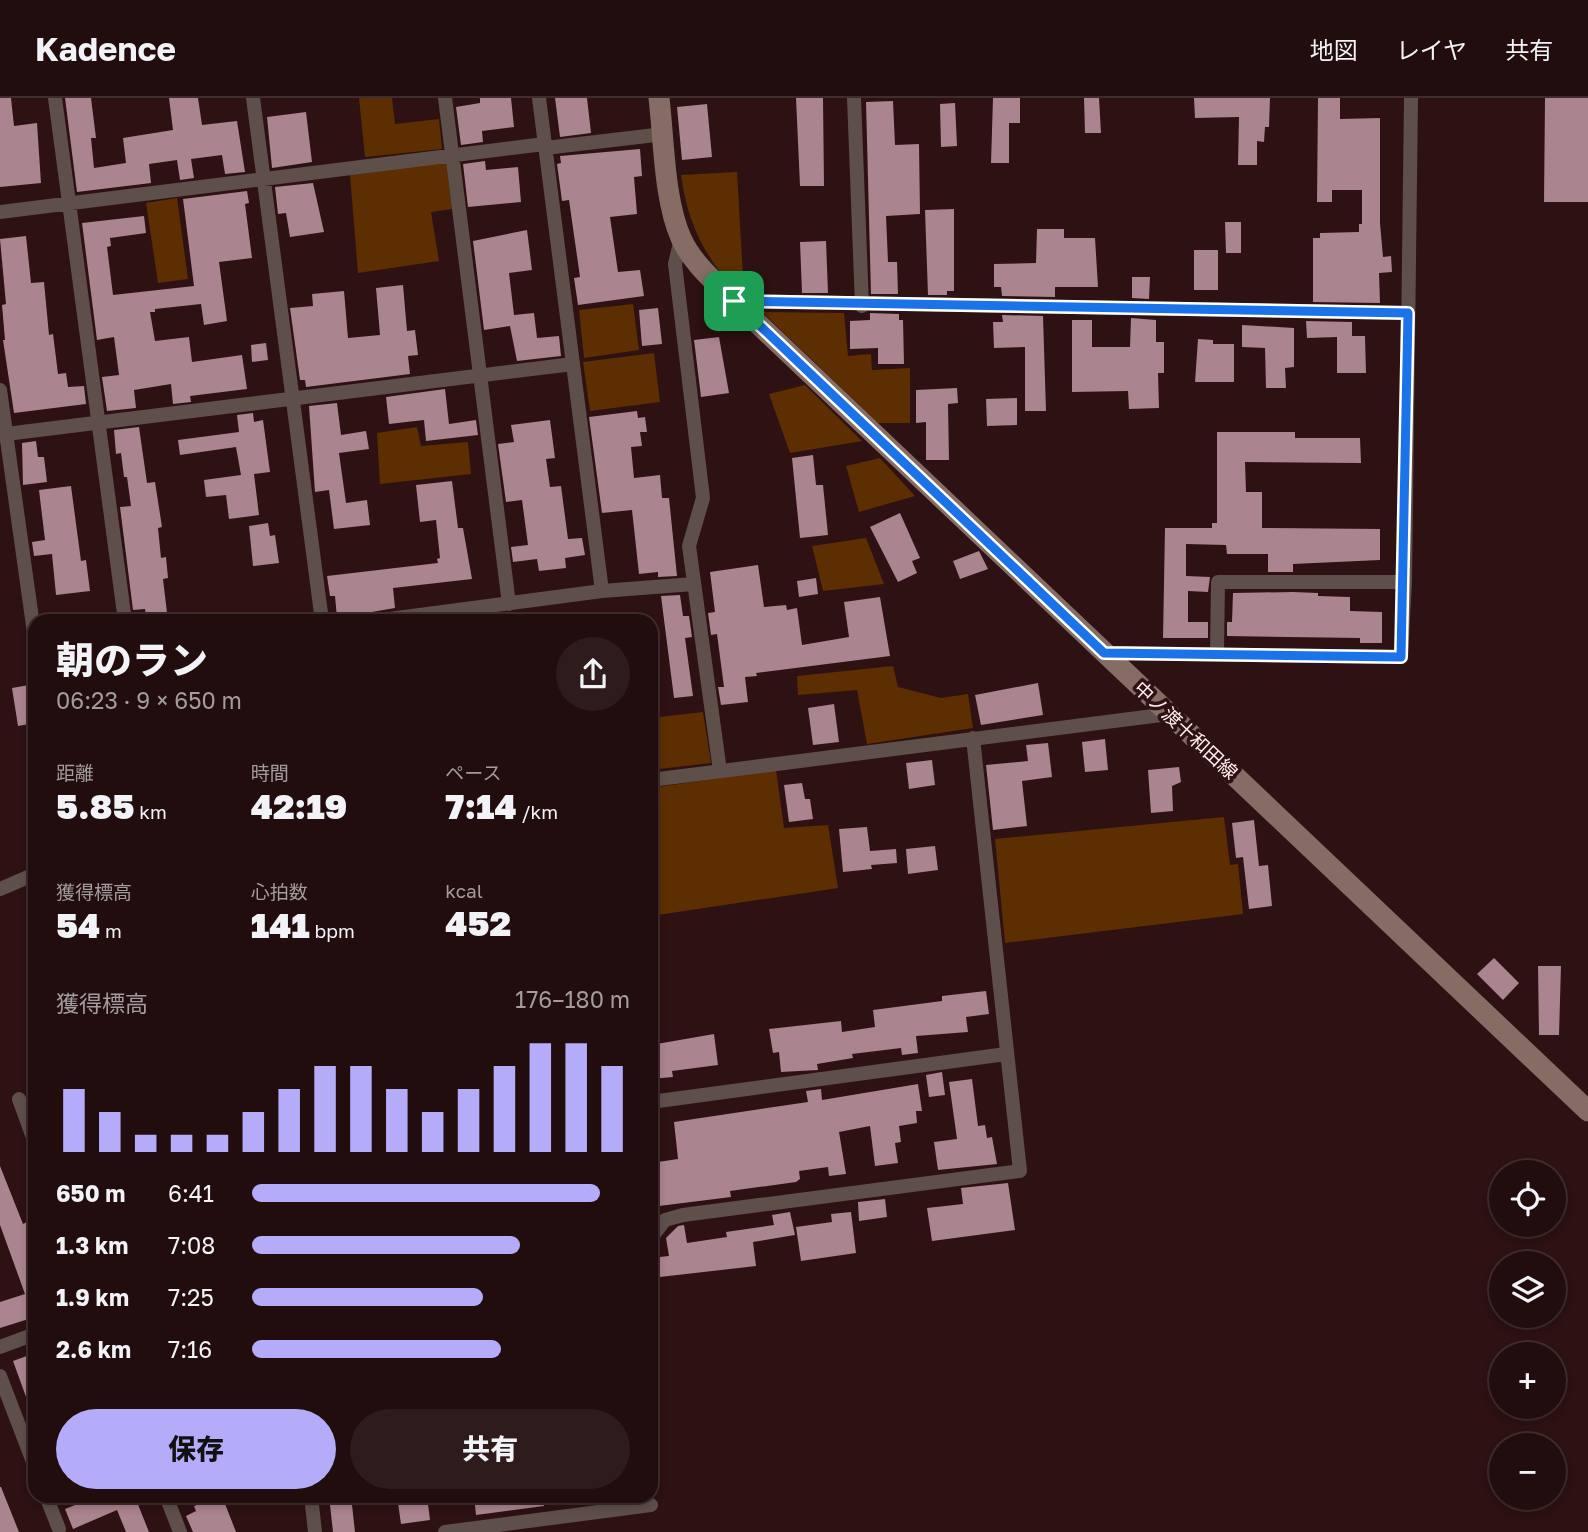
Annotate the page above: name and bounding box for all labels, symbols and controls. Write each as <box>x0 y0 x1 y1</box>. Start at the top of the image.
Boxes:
text: Kadence <box>35 29 176 68</box>
text: 地図 <box>1310 35 1358 64</box>
text: レイヤ <box>1396 35 1467 64</box>
text: 共有 <box>1505 35 1553 64</box>
pin <box>704 271 764 331</box>
icon: arrive <box>715 282 753 320</box>
text: 朝のラン <box>56 637 208 682</box>
button: share <box>556 637 630 711</box>
street label: 中ノ渡十和田線 <box>1130 676 1243 783</box>
text: 06:23 · 9 × 650 m <box>56 686 242 714</box>
text: 距離 <box>56 761 94 784</box>
text: 時間 <box>251 761 289 784</box>
text: ペース <box>445 761 501 784</box>
text: 5.85 <box>56 785 135 827</box>
text: 42:19 <box>251 785 347 827</box>
text: 7:14 <box>445 785 517 827</box>
text: km <box>135 800 167 823</box>
text: /km <box>517 800 558 823</box>
text: kcal <box>445 879 483 902</box>
text: 獲得標高 <box>56 880 132 903</box>
text: 心拍数 <box>251 880 308 903</box>
text: 452 <box>445 902 511 944</box>
text: 54 <box>56 904 100 946</box>
text: 141 <box>251 904 310 946</box>
text: m <box>100 919 122 942</box>
text: bpm <box>310 919 355 942</box>
text: 176–180 m <box>515 985 630 1013</box>
text: 獲得標高 <box>56 989 148 1017</box>
map controls <box>1489 1160 1566 1510</box>
button: locate <box>1489 1160 1566 1237</box>
text: 650 m <box>56 1179 125 1207</box>
text: 6:41 <box>168 1179 214 1207</box>
text: 1.3 km <box>56 1231 128 1259</box>
text: 7:08 <box>168 1231 215 1259</box>
button: layers <box>1489 1251 1566 1328</box>
text: 1.9 km <box>56 1283 129 1311</box>
text: 7:25 <box>168 1283 214 1311</box>
text: 2.6 km <box>56 1335 131 1363</box>
text: 7:16 <box>168 1335 212 1363</box>
button: + <box>1489 1342 1566 1419</box>
button: 保存 <box>56 1409 336 1489</box>
button: 共有 <box>350 1409 630 1489</box>
button: − <box>1489 1433 1566 1510</box>

